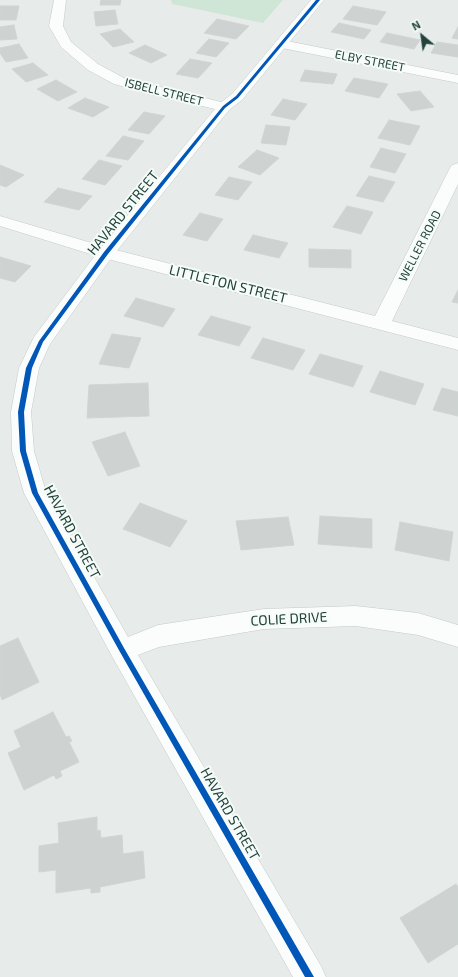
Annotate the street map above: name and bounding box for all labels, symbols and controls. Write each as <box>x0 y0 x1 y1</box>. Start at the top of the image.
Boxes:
north arrow <box>402 16 442 56</box>
text: N <box>409 17 423 33</box>
street label: ELBY STREET <box>334 47 406 75</box>
street label: ISBELL STREET <box>123 75 205 109</box>
street label: HAVARD STREET <box>84 167 162 259</box>
street label: WELLER ROAD <box>396 208 444 284</box>
street label: LITTLETON STREET <box>167 261 289 307</box>
street label: HAVARD STREET <box>40 482 104 582</box>
street label: COLIE DRIVE <box>250 609 328 629</box>
street label: HAVARD STREET <box>197 765 263 863</box>

